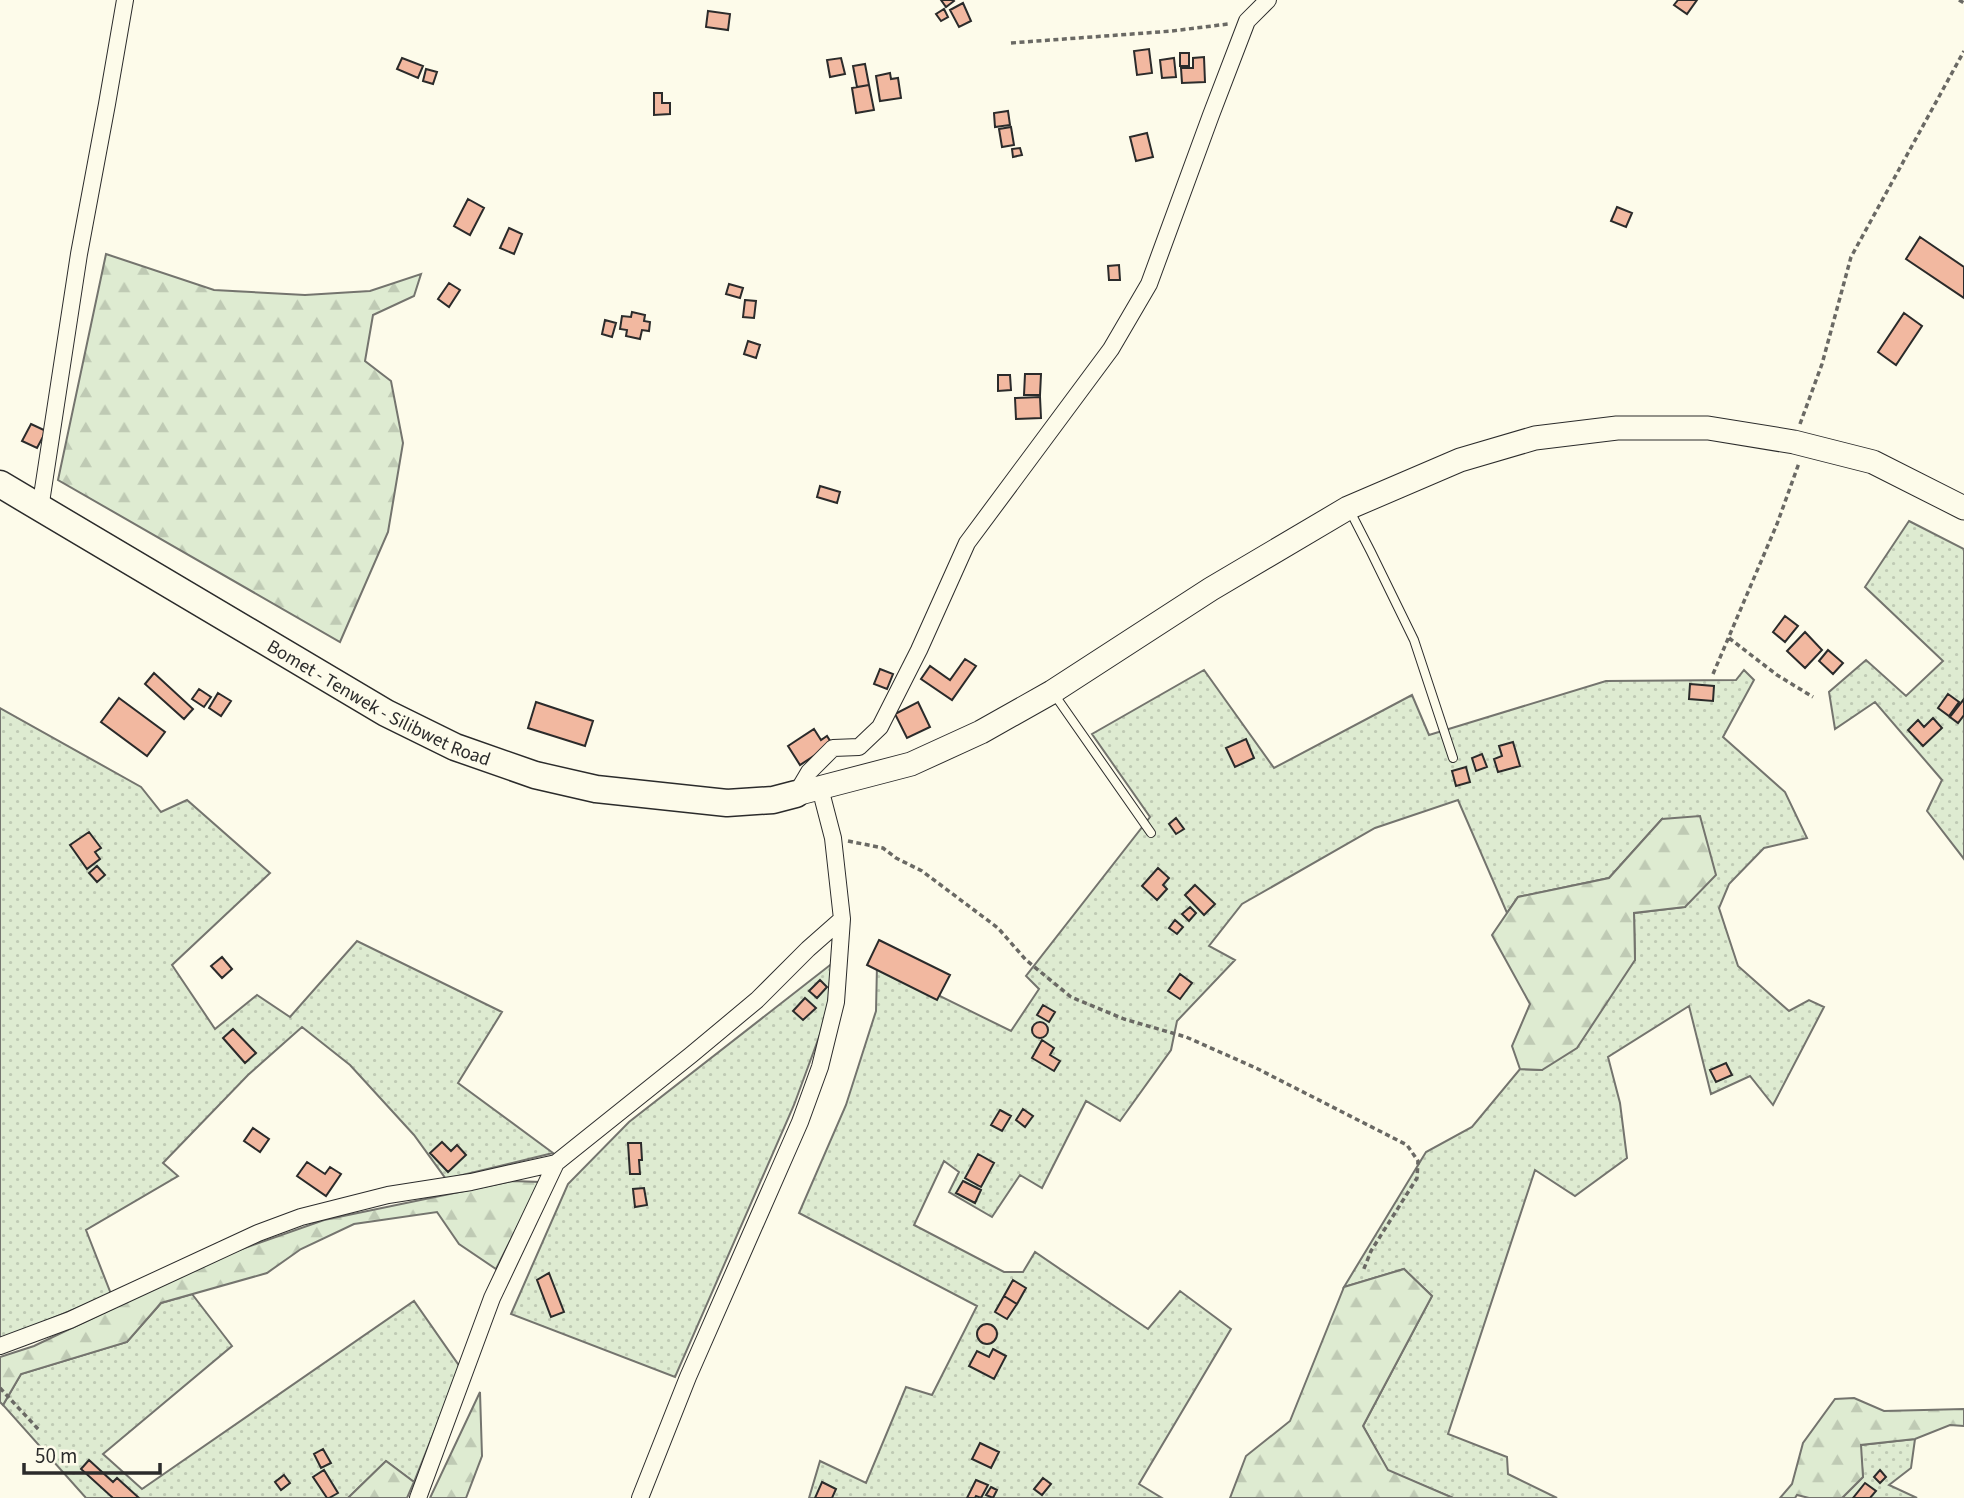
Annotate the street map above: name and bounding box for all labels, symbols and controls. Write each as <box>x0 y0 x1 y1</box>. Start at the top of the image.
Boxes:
street label: Bomet - Tenwek - Silibwet Road <box>262 633 494 773</box>
scale bar <box>24 1432 161 1476</box>
text: 50 m <box>35 1441 77 1471</box>

